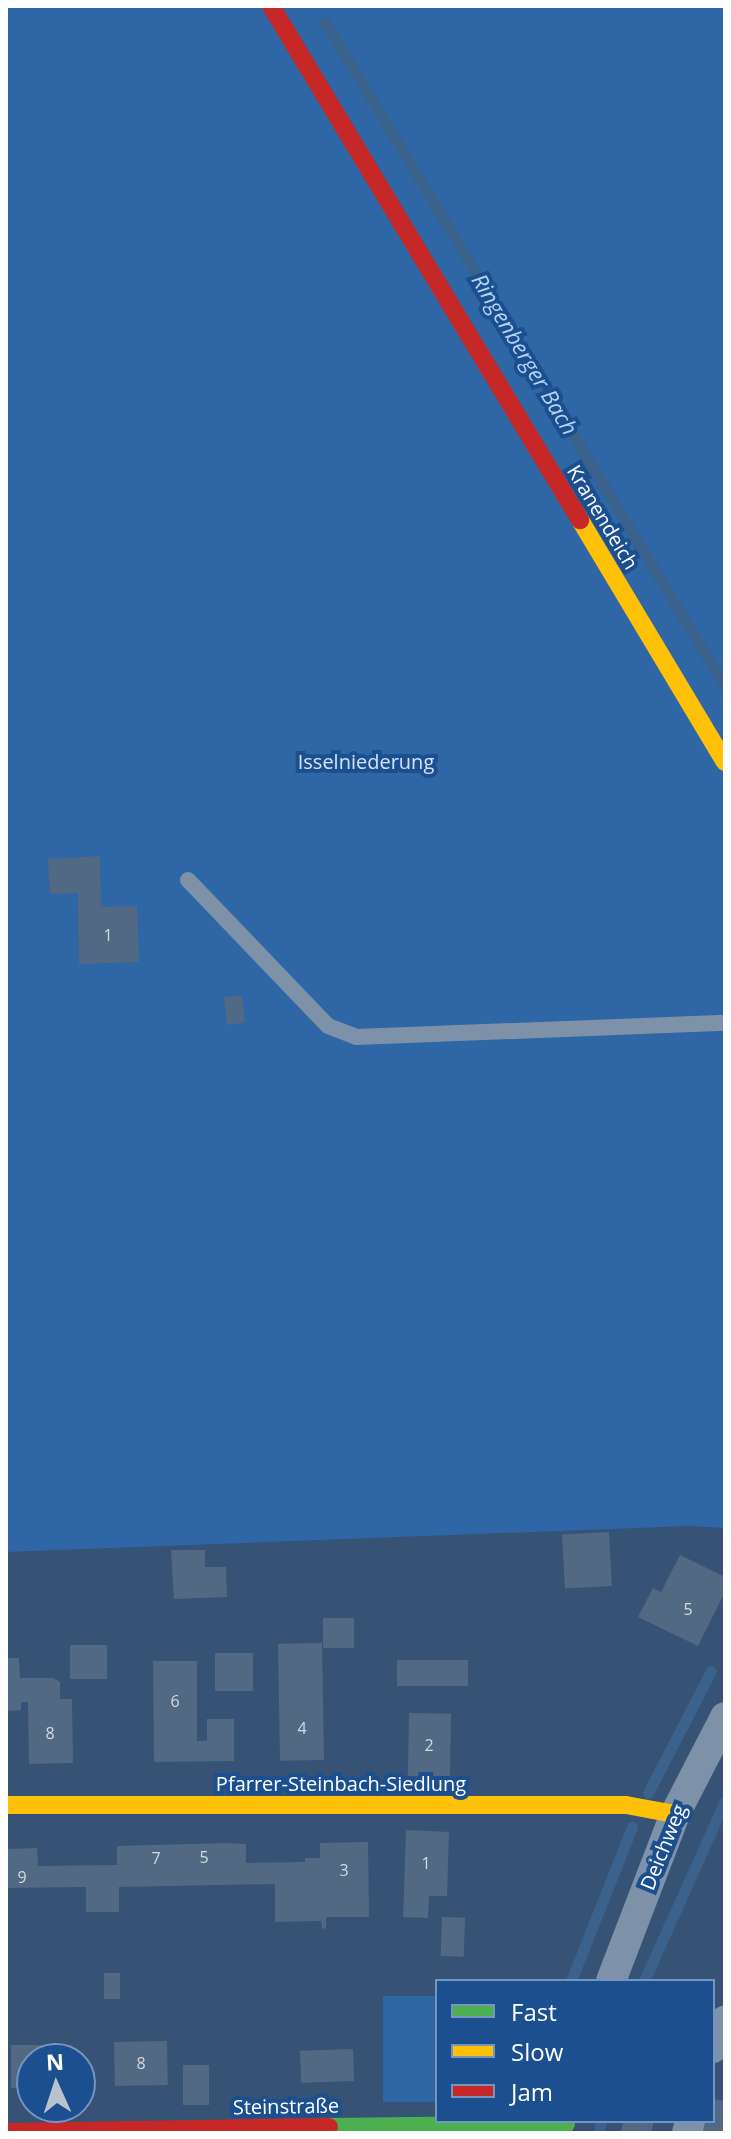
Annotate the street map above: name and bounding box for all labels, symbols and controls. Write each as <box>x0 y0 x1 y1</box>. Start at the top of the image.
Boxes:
water label: Ringenberger Bach <box>466 269 584 439</box>
street label: Kranendeich <box>562 460 644 574</box>
park label: Isselniederung <box>298 749 434 773</box>
house number: 1 <box>103 925 113 945</box>
house number: 5 <box>683 1599 693 1619</box>
house number: 6 <box>170 1691 180 1711</box>
house number: 4 <box>297 1718 307 1738</box>
house number: 8 <box>45 1723 55 1743</box>
house number: 2 <box>424 1735 434 1755</box>
street label: Pfarrer-Steinbach-Siedlung <box>216 1771 466 1795</box>
street label: Deichweg <box>635 1801 691 1893</box>
house number: 5 <box>199 1847 209 1867</box>
house number: 7 <box>151 1848 161 1868</box>
house number: 1 <box>421 1853 431 1873</box>
house number: 3 <box>339 1860 349 1880</box>
house number: 9 <box>17 1867 27 1887</box>
legend <box>435 1979 715 2123</box>
text: Fast <box>511 1995 557 2028</box>
text: Slow <box>511 2035 563 2068</box>
north arrow <box>16 2043 96 2123</box>
text: N <box>45 2046 65 2076</box>
house number: 8 <box>136 2053 146 2073</box>
text: Jam <box>511 2075 553 2108</box>
street label: Steinstraße <box>233 2093 339 2119</box>

